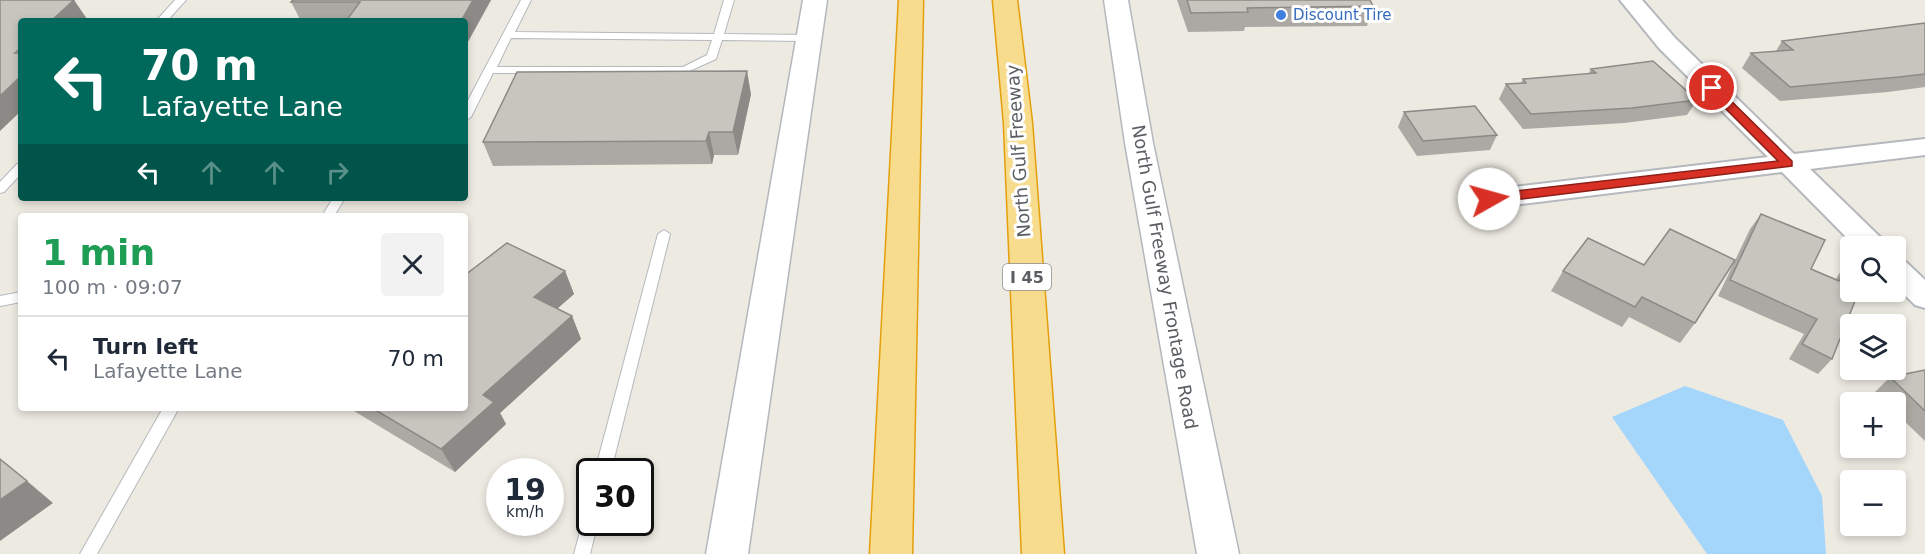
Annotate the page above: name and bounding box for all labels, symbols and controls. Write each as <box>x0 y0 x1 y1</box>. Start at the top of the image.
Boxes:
place label: Discount Tire <box>1293 6 1392 24</box>
marker: Discount Tire <box>1274 8 1288 22</box>
text: 70 m <box>141 41 258 90</box>
icon: left <box>42 42 120 120</box>
pin <box>1686 62 1737 113</box>
street label: North Gulf Freeway <box>1001 64 1035 238</box>
icon: arrive <box>1695 71 1728 104</box>
text: Lafayette Lane <box>141 91 343 122</box>
street label: North Gulf Freeway Frontage Road <box>1128 123 1202 431</box>
icon: left <box>132 156 165 189</box>
icon: ahead <box>195 156 228 189</box>
icon: ahead <box>258 156 291 189</box>
icon: right <box>321 156 354 189</box>
position arrow <box>1457 167 1521 231</box>
text: 1 min <box>42 232 155 273</box>
button: close <box>381 233 444 296</box>
map controls <box>1840 236 1906 536</box>
button: search <box>1840 236 1906 302</box>
road number: I 45 <box>1003 264 1051 290</box>
text: 100 m · 09:07 <box>42 275 183 299</box>
button: layers <box>1840 314 1906 380</box>
text: Turn left <box>93 334 198 359</box>
icon: left <box>42 342 75 375</box>
text: 70 m <box>388 346 444 371</box>
text: Lafayette Lane <box>93 359 243 383</box>
button: + <box>1840 392 1906 458</box>
speed limit sign: 30 <box>576 458 654 536</box>
button: − <box>1840 470 1906 536</box>
text: 19 <box>504 472 546 507</box>
text: km/h <box>506 503 544 521</box>

